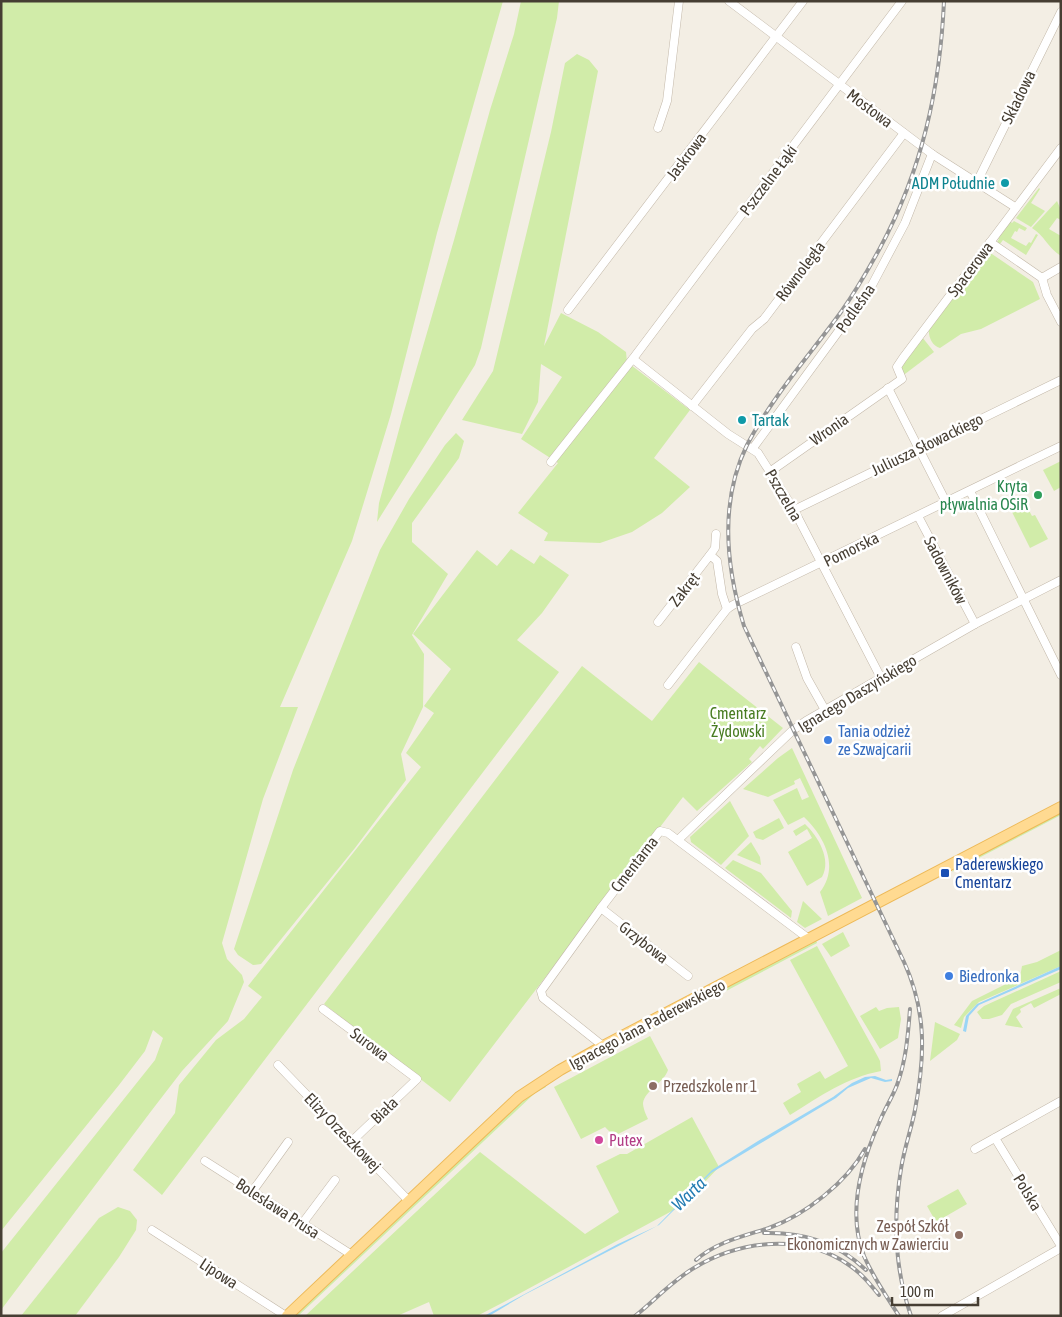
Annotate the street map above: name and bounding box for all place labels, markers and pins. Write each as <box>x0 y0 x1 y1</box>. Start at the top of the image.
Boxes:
place label: ADM Południe <box>912 174 995 192</box>
marker: ADM Południe <box>999 177 1011 189</box>
place label: Tartak <box>752 411 789 429</box>
marker: Tartak <box>736 414 748 426</box>
place label: Kryta pływalnia OSiR <box>940 477 1028 514</box>
marker: Kryta pływalnia OSiR <box>1032 489 1044 501</box>
place label: Tania odzież ze Szwajcarii <box>838 722 912 759</box>
marker: Tania odzież ze Szwajcarii <box>822 734 834 746</box>
place label: Paderewskiego Cmentarz <box>955 855 1043 891</box>
marker: Paderewskiego Cmentarz <box>939 867 951 879</box>
place label: Biedronka <box>959 967 1020 985</box>
marker: Biedronka <box>943 970 955 982</box>
place label: Przedszkole nr 1 <box>663 1077 757 1095</box>
marker: Przedszkole nr 1 <box>647 1080 659 1092</box>
place label: Putex <box>609 1131 643 1149</box>
marker: Putex <box>593 1134 605 1146</box>
place label: Zespół Szkół Ekonomicznych w Zawierciu <box>787 1217 950 1254</box>
marker: Zespół Szkół Ekonomicznych w Zawierciu <box>953 1229 965 1241</box>

